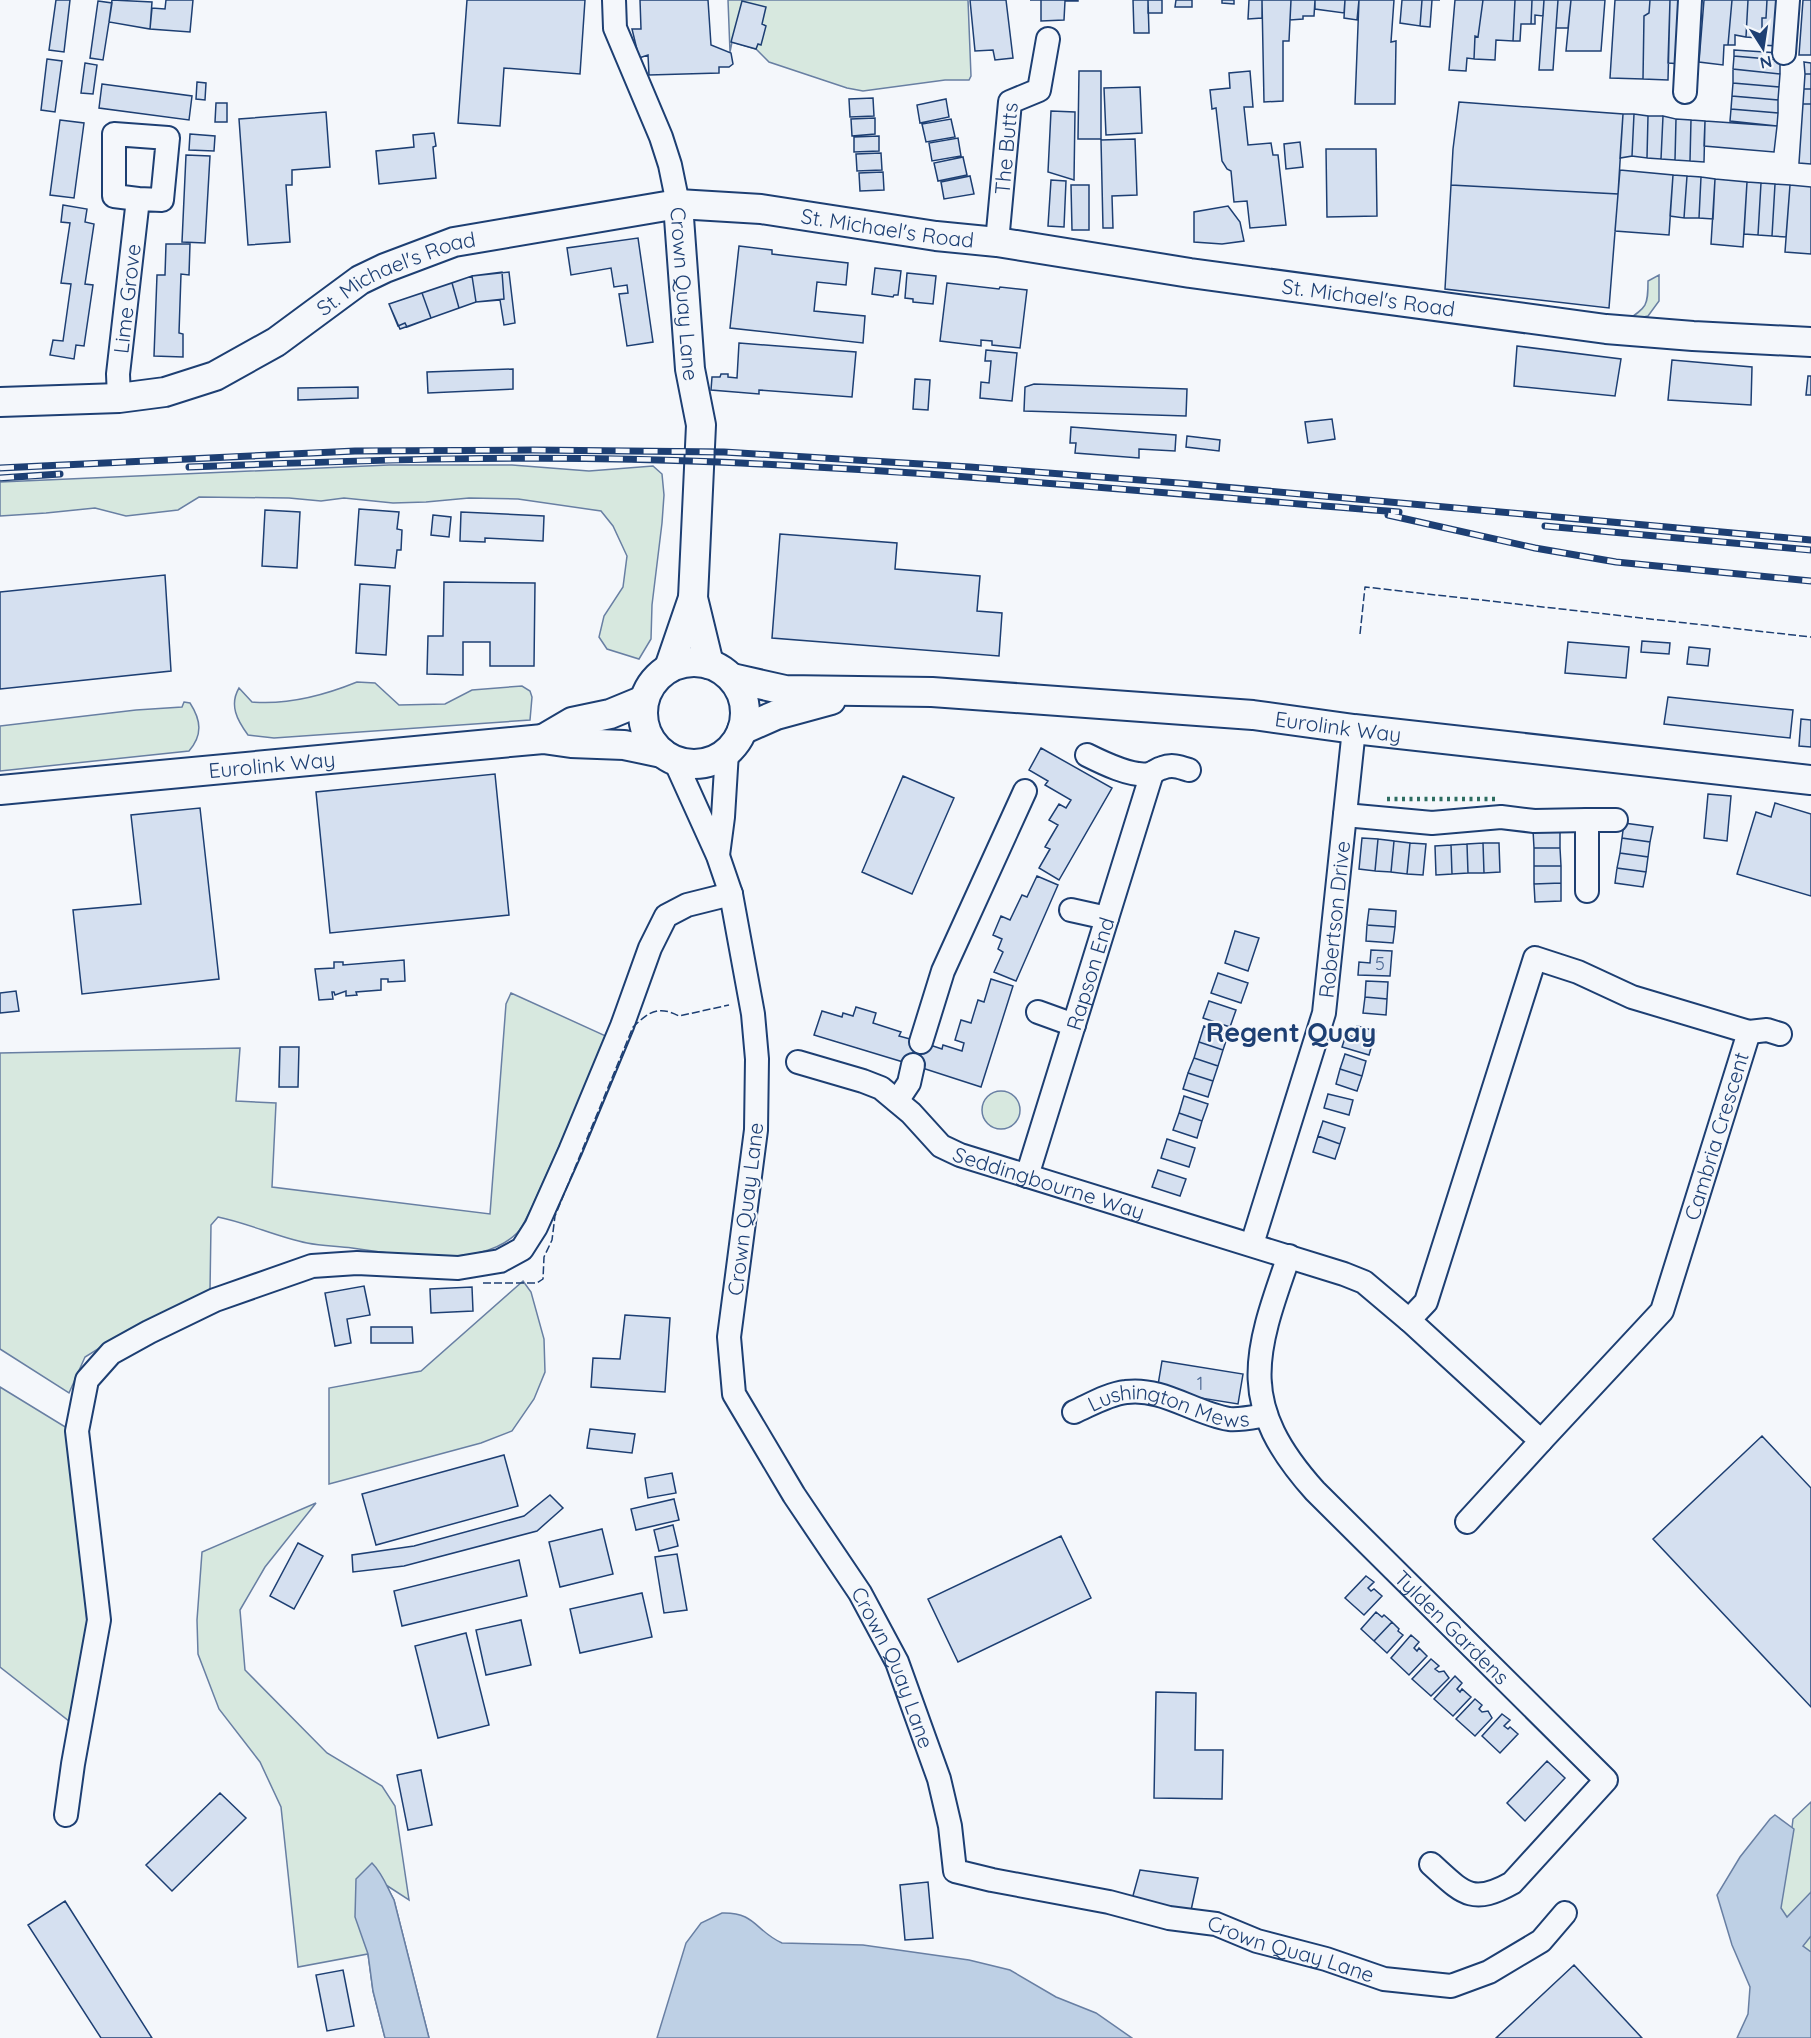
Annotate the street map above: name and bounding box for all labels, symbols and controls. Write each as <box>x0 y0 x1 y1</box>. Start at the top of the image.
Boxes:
north arrow <box>1733 18 1793 78</box>
text: N <box>1758 52 1774 74</box>
street label: The Butts <box>988 101 1023 196</box>
street label: St. Michael's Road <box>799 202 975 253</box>
street label: Crown Quay Lane <box>665 206 705 383</box>
street label: St. Michael's Road <box>311 226 477 321</box>
street label: Lime Grove <box>107 242 146 355</box>
street label: St. Michael's Road <box>1280 273 1457 322</box>
street label: Eurolink Way <box>1273 705 1403 747</box>
street label: Eurolink Way <box>207 746 336 783</box>
street label: Robertson Drive <box>1313 840 1355 999</box>
street label: Rapson End <box>1060 914 1120 1033</box>
house number: 5 <box>1375 952 1385 975</box>
district label: Regent Quay <box>1206 1015 1376 1049</box>
street label: Cambria Crescent <box>1678 1049 1754 1223</box>
street label: Crown Quay Lane <box>721 1121 769 1297</box>
street label: Seddingbourne Way <box>949 1141 1148 1224</box>
house number: 1 <box>1197 1372 1203 1395</box>
street label: Lushington Mews <box>1083 1378 1251 1432</box>
street label: Tylden Gardens <box>1389 1564 1515 1690</box>
street label: Crown Quay Lane <box>846 1582 940 1752</box>
street label: Crown Quay Lane <box>1206 1910 1378 1988</box>

